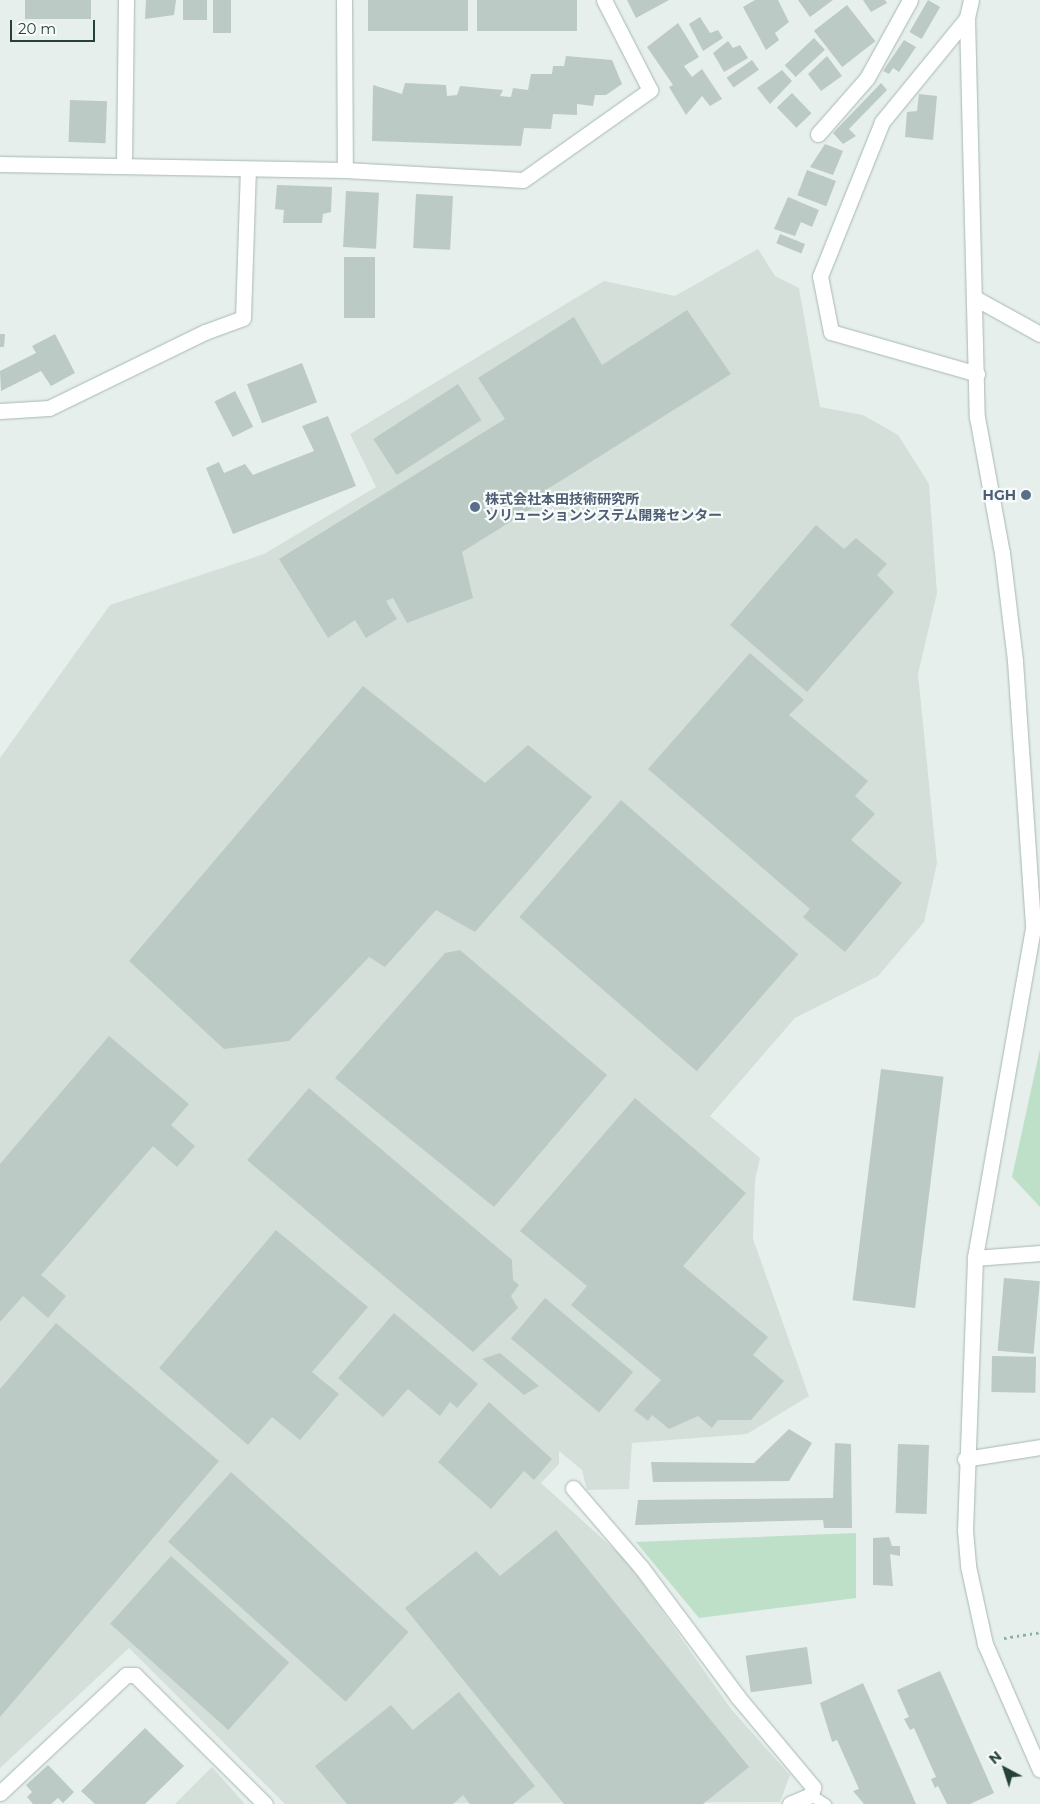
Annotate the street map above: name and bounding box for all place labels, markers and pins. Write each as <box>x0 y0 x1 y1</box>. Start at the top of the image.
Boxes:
place label: HGH <box>983 487 1016 503</box>
marker: HGH <box>1020 489 1032 501</box>
place label: 株式会社本田技術研究所 ソリューションシステム開発センター <box>485 491 723 524</box>
marker: 株式会社本田技術研究所 ソリューションシステム開発センター <box>469 501 481 513</box>

